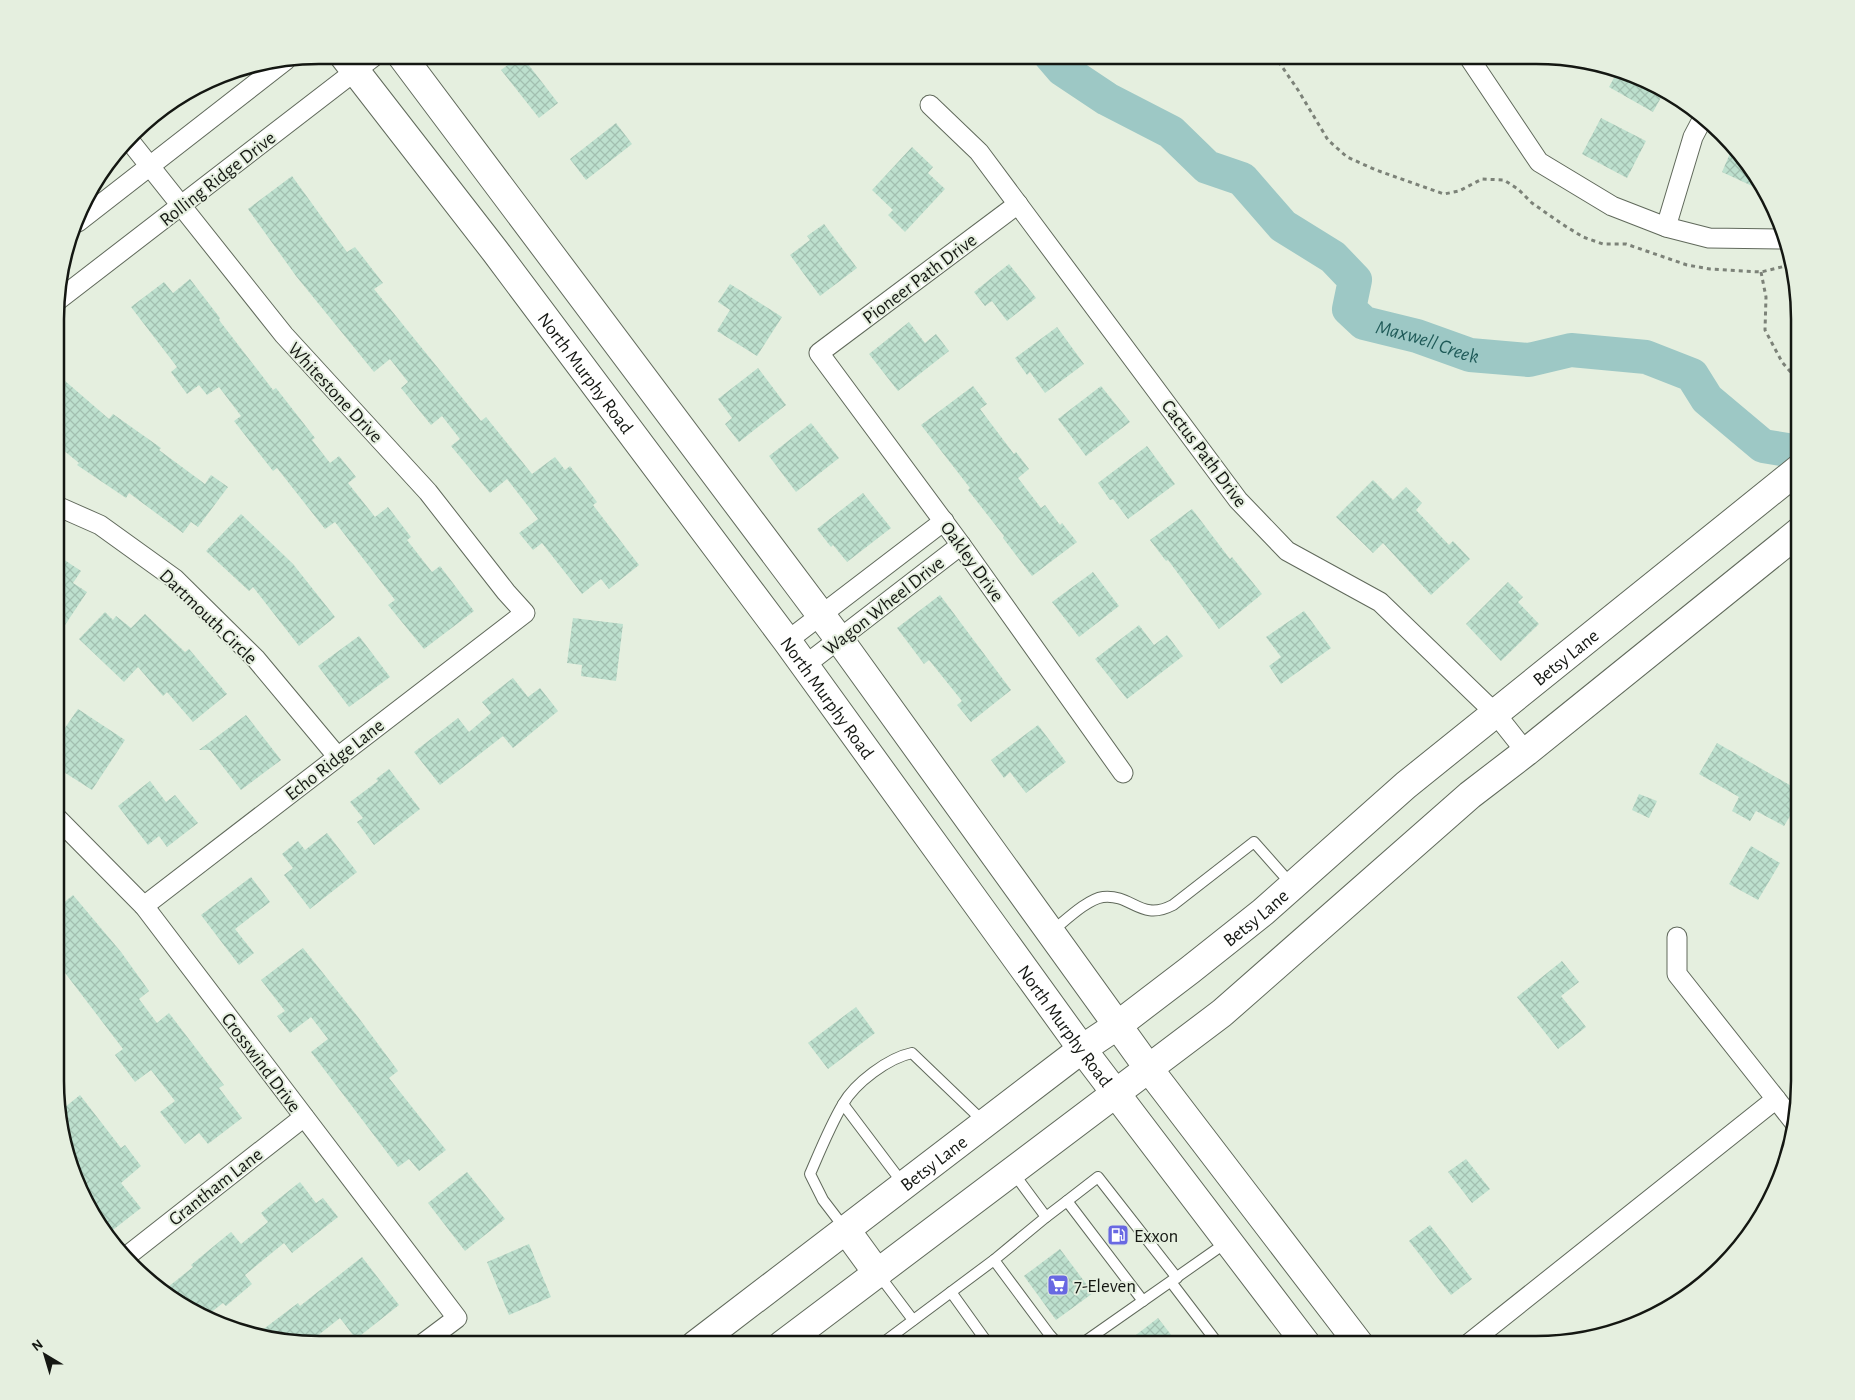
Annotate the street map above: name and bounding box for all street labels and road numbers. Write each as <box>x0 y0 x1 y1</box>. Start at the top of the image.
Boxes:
street label: Rolling Ridge Drive <box>157 128 279 230</box>
street label: Pioneer Path Drive <box>859 230 980 328</box>
street label: North Murphy Road <box>534 310 636 438</box>
street label: Whitestone Drive <box>284 339 386 447</box>
street label: Cactus Path Drive <box>1158 397 1250 511</box>
street label: Oakley Drive <box>937 518 1007 605</box>
street label: Wagon Wheel Drive <box>820 553 948 659</box>
street label: Dartmouth Circle <box>155 566 260 668</box>
street label: Betsy Lane <box>1530 626 1603 690</box>
street label: North Murphy Road <box>776 634 877 763</box>
street label: Echo Ridge Lane <box>282 716 388 804</box>
street label: Betsy Lane <box>1220 886 1293 951</box>
street label: North Murphy Road <box>1014 962 1115 1091</box>
street label: Crosswind Drive <box>217 1010 304 1116</box>
street label: Betsy Lane <box>897 1133 971 1195</box>
street label: Grantham Lane <box>165 1145 266 1230</box>

